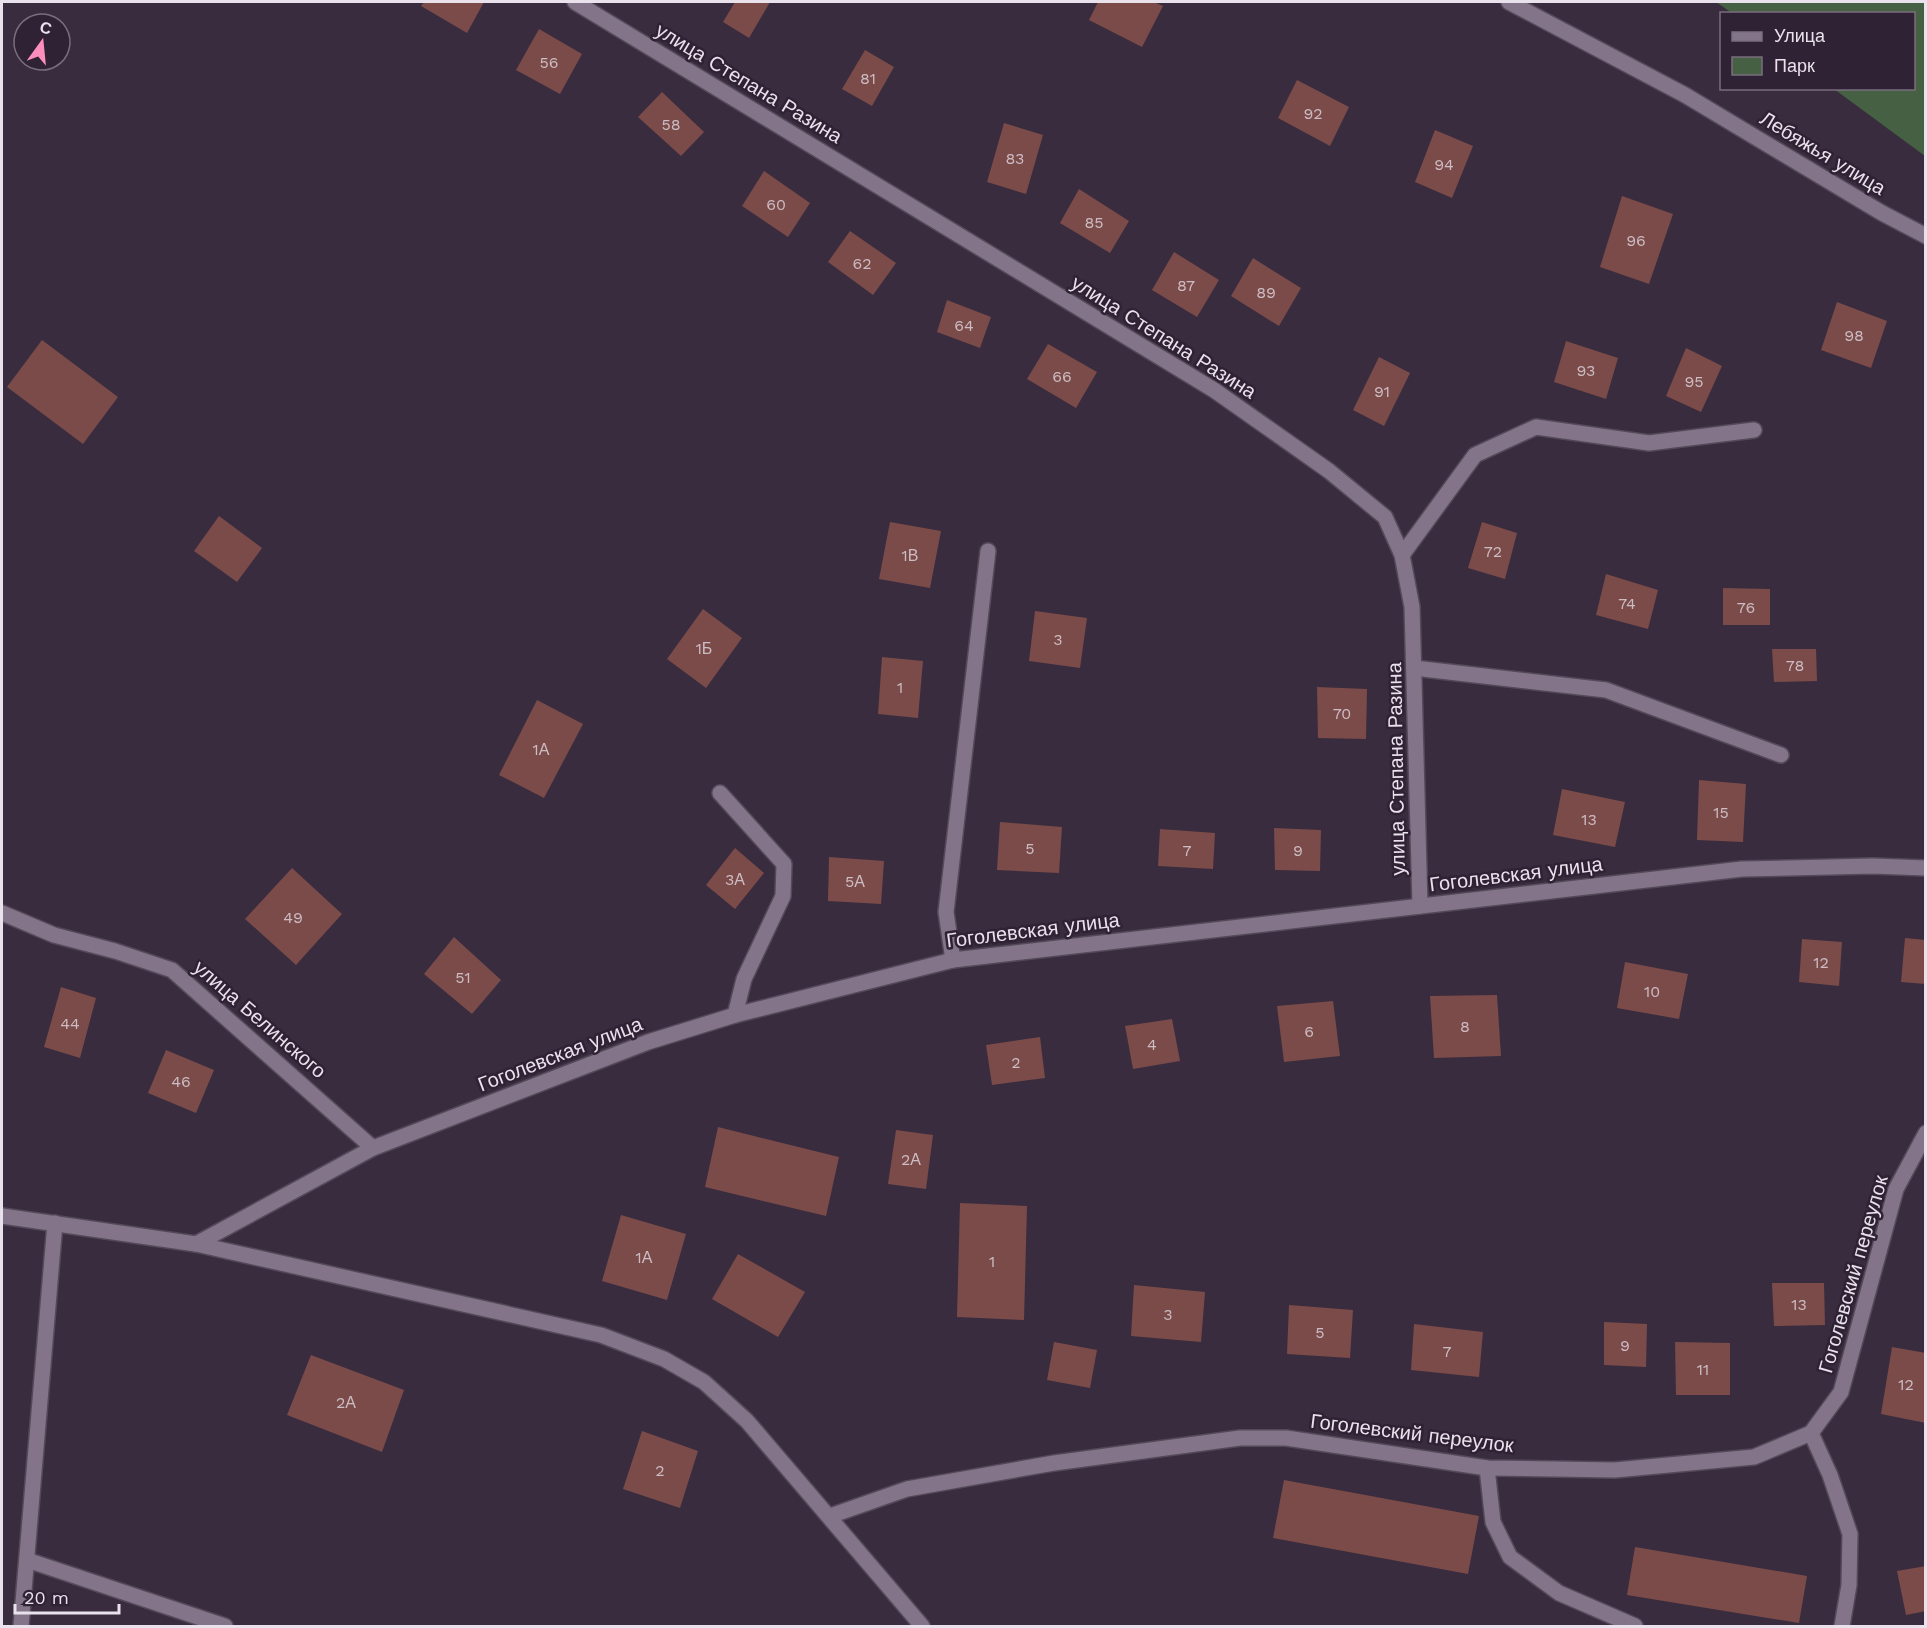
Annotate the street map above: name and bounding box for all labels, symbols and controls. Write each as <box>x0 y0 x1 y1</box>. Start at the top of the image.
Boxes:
north arrow <box>12 12 72 72</box>
legend <box>1720 12 1915 90</box>
text: С <box>38 17 54 39</box>
street label: улица Степана Разина <box>651 18 847 149</box>
text: Улица <box>1774 25 1826 46</box>
house number: 56 <box>539 53 559 72</box>
text: Парк <box>1774 55 1815 76</box>
house number: 81 <box>860 69 876 88</box>
house number: 92 <box>1303 104 1323 123</box>
street label: Лебяжья улица <box>1756 106 1891 200</box>
house number: 58 <box>661 115 681 134</box>
house number: 83 <box>1006 149 1024 168</box>
house number: 94 <box>1434 155 1454 174</box>
house number: 60 <box>766 195 786 214</box>
house number: 85 <box>1084 213 1104 232</box>
house number: 96 <box>1626 231 1646 250</box>
house number: 62 <box>852 254 872 273</box>
street label: улица Степана Разина <box>1067 270 1262 404</box>
house number: 87 <box>1177 276 1195 295</box>
house number: 89 <box>1256 283 1276 302</box>
house number: 64 <box>954 316 974 335</box>
house number: 98 <box>1844 326 1864 345</box>
house number: 93 <box>1577 361 1595 380</box>
house number: 66 <box>1052 367 1072 386</box>
house number: 95 <box>1684 372 1704 391</box>
house number: 91 <box>1374 382 1390 401</box>
house number: 72 <box>1484 542 1502 561</box>
house number: 1В <box>902 546 918 565</box>
house number: 74 <box>1618 594 1636 613</box>
house number: 76 <box>1737 598 1755 617</box>
house number: 3 <box>1053 630 1063 649</box>
house number: 1Б <box>696 639 712 658</box>
house number: 78 <box>1786 656 1804 675</box>
street label: улица Степана Разина <box>1382 661 1410 876</box>
house number: 1 <box>897 678 903 697</box>
house number: 70 <box>1333 704 1351 723</box>
house number: 1А <box>533 740 550 759</box>
house number: 15 <box>1713 803 1729 822</box>
house number: 13 <box>1581 810 1597 829</box>
house number: 5 <box>1025 839 1035 858</box>
house number: 7 <box>1183 841 1192 860</box>
house number: 9 <box>1293 841 1303 860</box>
street label: Гоголевская улица <box>1428 851 1605 897</box>
house number: 3А <box>725 870 745 889</box>
house number: 5А <box>845 872 865 891</box>
street label: Гоголевская улица <box>945 907 1122 953</box>
house number: 49 <box>283 908 303 927</box>
house number: 12 <box>1813 953 1829 972</box>
street label: улица Белинского <box>189 955 331 1083</box>
house number: 51 <box>455 968 471 987</box>
house number: 10 <box>1644 982 1660 1001</box>
street label: Гоголевская улица <box>474 1011 646 1096</box>
house number: 44 <box>60 1014 80 1033</box>
house number: 8 <box>1460 1017 1470 1036</box>
house number: 6 <box>1304 1022 1314 1041</box>
house number: 4 <box>1147 1035 1157 1054</box>
house number: 2 <box>1011 1053 1021 1072</box>
house number: 46 <box>171 1072 191 1091</box>
house number: 2А <box>901 1150 921 1169</box>
street label: Гоголевский переулок <box>1813 1172 1893 1376</box>
house number: 1А <box>636 1248 653 1267</box>
house number: 1 <box>989 1252 995 1271</box>
house number: 13 <box>1791 1295 1807 1314</box>
house number: 3 <box>1163 1305 1173 1324</box>
house number: 5 <box>1315 1323 1325 1342</box>
house number: 9 <box>1620 1336 1630 1355</box>
house number: 7 <box>1443 1342 1452 1361</box>
house number: 11 <box>1697 1360 1709 1379</box>
house number: 12 <box>1898 1375 1914 1394</box>
house number: 2А <box>336 1393 356 1412</box>
street label: Гоголевский переулок <box>1309 1409 1515 1457</box>
house number: 2 <box>655 1461 665 1480</box>
scale bar <box>15 1577 118 1615</box>
text: 20 m <box>24 1587 69 1608</box>

